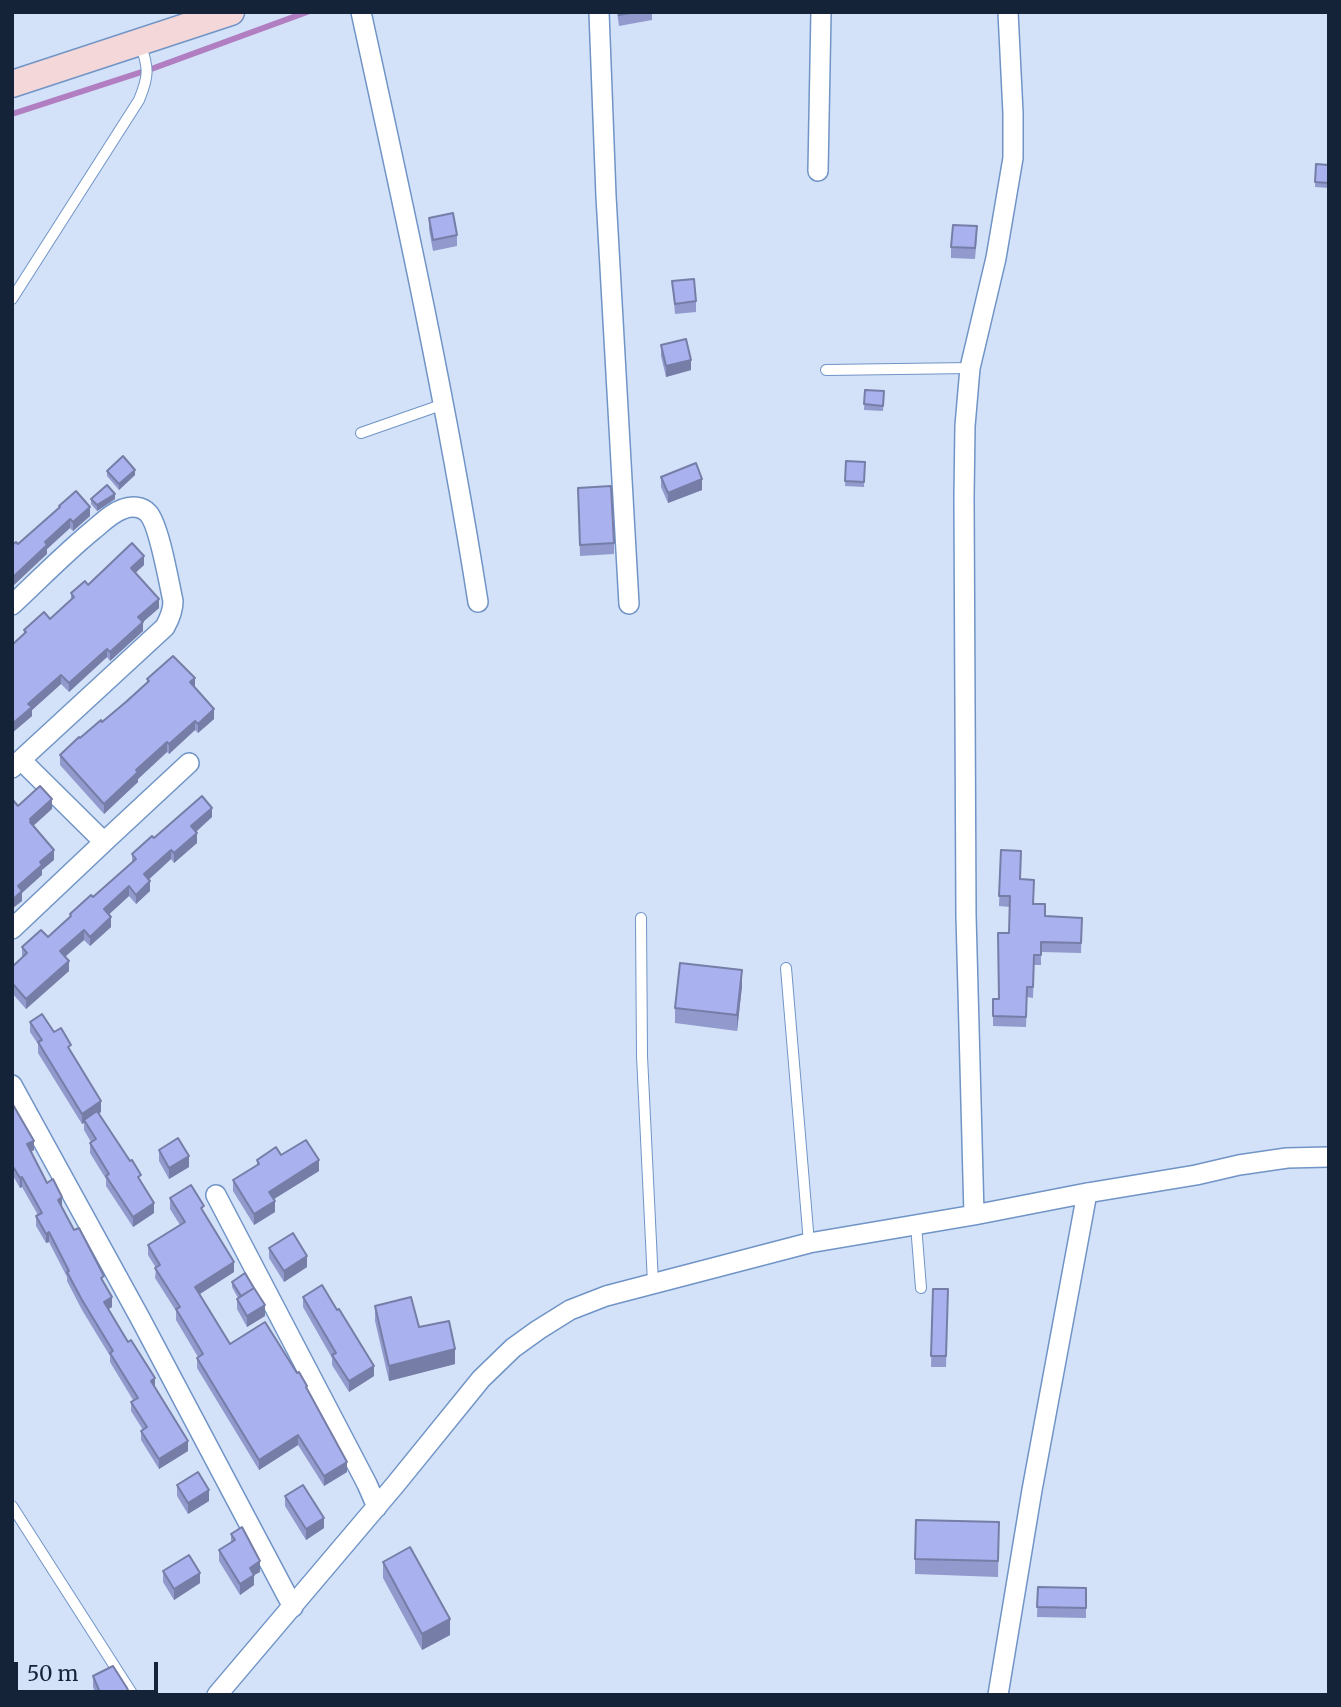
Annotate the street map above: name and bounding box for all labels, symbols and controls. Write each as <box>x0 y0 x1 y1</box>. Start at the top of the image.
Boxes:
scale bar <box>18 1648 161 1692</box>
text: 50 m <box>27 1660 78 1687</box>

